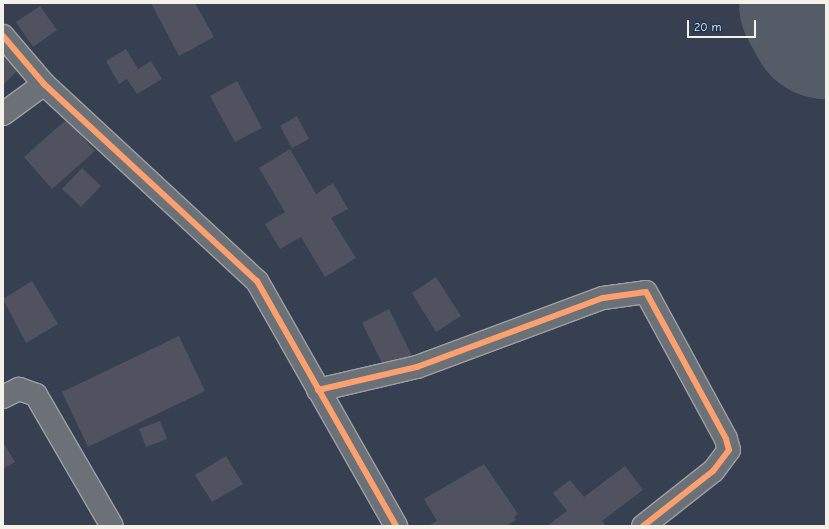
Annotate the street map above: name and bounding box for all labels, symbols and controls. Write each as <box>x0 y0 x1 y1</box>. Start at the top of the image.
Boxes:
scale bar <box>689 12 758 38</box>
text: 20 m <box>694 20 722 34</box>

